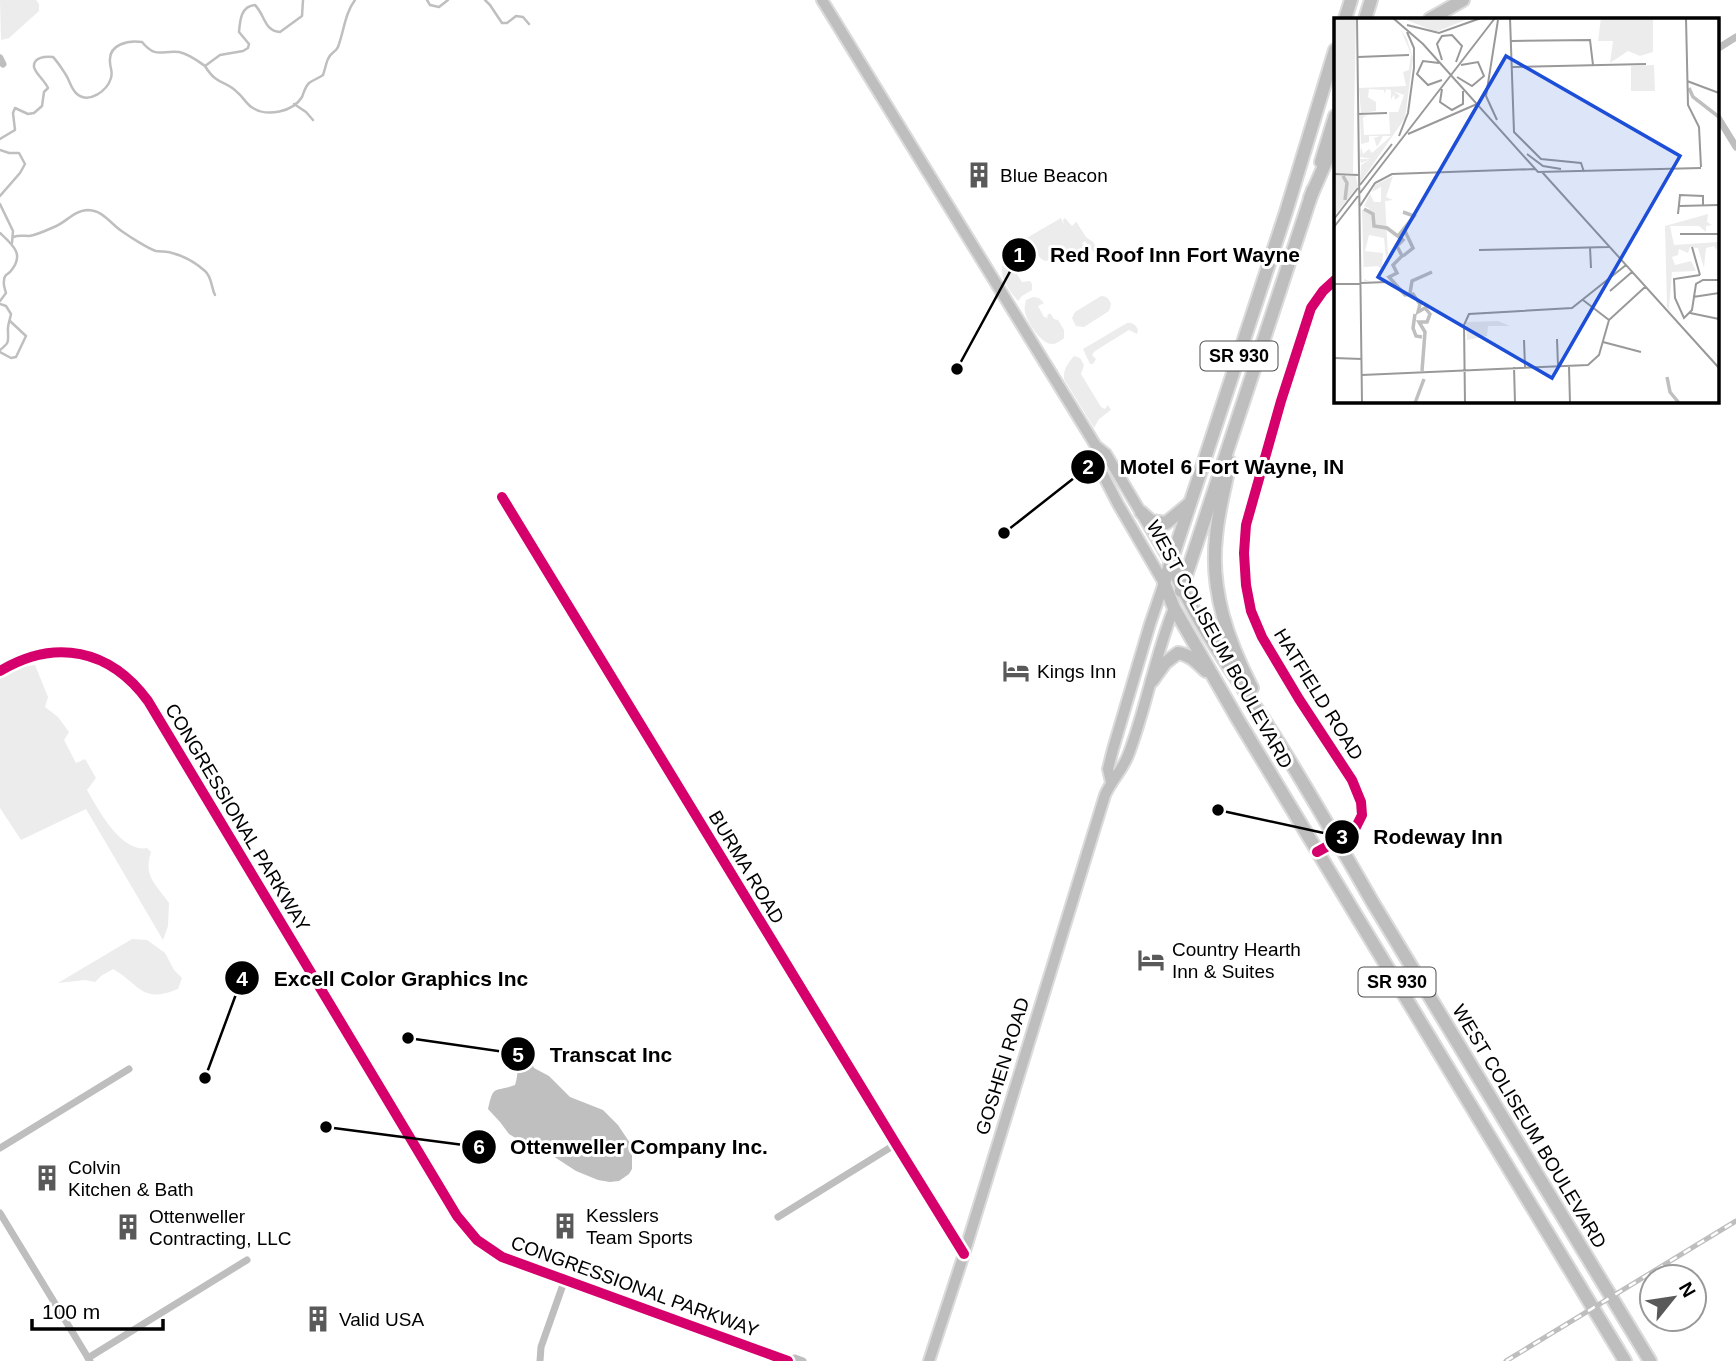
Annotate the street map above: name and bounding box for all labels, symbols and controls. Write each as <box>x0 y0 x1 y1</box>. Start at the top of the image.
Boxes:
inset map <box>1334 18 1718 402</box>
building icon: Blue Beacon <box>964 160 994 190</box>
place label: Blue Beacon <box>1000 165 1108 186</box>
callout: Red Roof Inn Fort Wayne <box>1001 234 1315 276</box>
text: 1 <box>1013 243 1025 266</box>
text: Red Roof Inn Fort Wayne <box>1050 243 1300 266</box>
road number: SR 930 <box>1200 342 1278 370</box>
callout: Motel 6 Fort Wayne, IN <box>1071 446 1358 488</box>
text: 2 <box>1082 455 1094 478</box>
text: Motel 6 Fort Wayne, IN <box>1120 455 1344 478</box>
street label: WEST COLISEUM BOULEVARD <box>1142 517 1297 772</box>
street label: HATFIELD ROAD <box>1270 625 1367 764</box>
hotel icon: Kings Inn <box>1001 656 1031 686</box>
place label: Kings Inn <box>1037 661 1116 682</box>
street label: CONGRESSIONAL PARKWAY <box>161 700 314 935</box>
street label: BURMA ROAD <box>705 807 788 927</box>
callout: Rodeway Inn <box>1324 816 1517 858</box>
text: 3 <box>1336 825 1348 848</box>
text: Rodeway Inn <box>1373 825 1503 848</box>
place label: Country Hearth Inn & Suites <box>1172 939 1301 982</box>
hotel icon: Country Hearth Inn & Suites <box>1136 945 1166 975</box>
callout: Excell Color Graphics Inc <box>225 957 542 999</box>
text: 4 <box>236 967 248 990</box>
text: Excell Color Graphics Inc <box>274 967 529 990</box>
road number: SR 930 <box>1358 967 1436 996</box>
street label: GOSHEN ROAD <box>972 995 1033 1137</box>
street label: WEST COLISEUM BOULEVARD <box>1448 1001 1611 1252</box>
callout: Transcat Inc <box>501 1033 686 1075</box>
text: 5 <box>512 1043 524 1066</box>
text: Transcat Inc <box>550 1043 673 1066</box>
callout: Ottenweller Company Inc. <box>461 1126 782 1168</box>
text: 6 <box>473 1135 485 1158</box>
text: Ottenweller Company Inc. <box>510 1135 768 1158</box>
place label: Colvin Kitchen & Bath <box>68 1157 194 1200</box>
building icon: Colvin Kitchen & Bath <box>32 1163 62 1193</box>
place label: Kesslers Team Sports <box>586 1205 693 1248</box>
place label: Ottenweller Contracting, LLC <box>149 1206 292 1249</box>
building icon: Kesslers Team Sports <box>550 1211 580 1241</box>
building icon: Ottenweller Contracting, LLC <box>113 1212 143 1242</box>
street label: CONGRESSIONAL PARKWAY <box>508 1232 762 1341</box>
north arrow <box>1638 1263 1708 1333</box>
text: N <box>1675 1279 1700 1301</box>
scale bar <box>32 1288 163 1332</box>
text: 100 m <box>42 1300 100 1323</box>
building icon: Valid USA <box>303 1304 333 1334</box>
place label: Valid USA <box>339 1309 425 1330</box>

